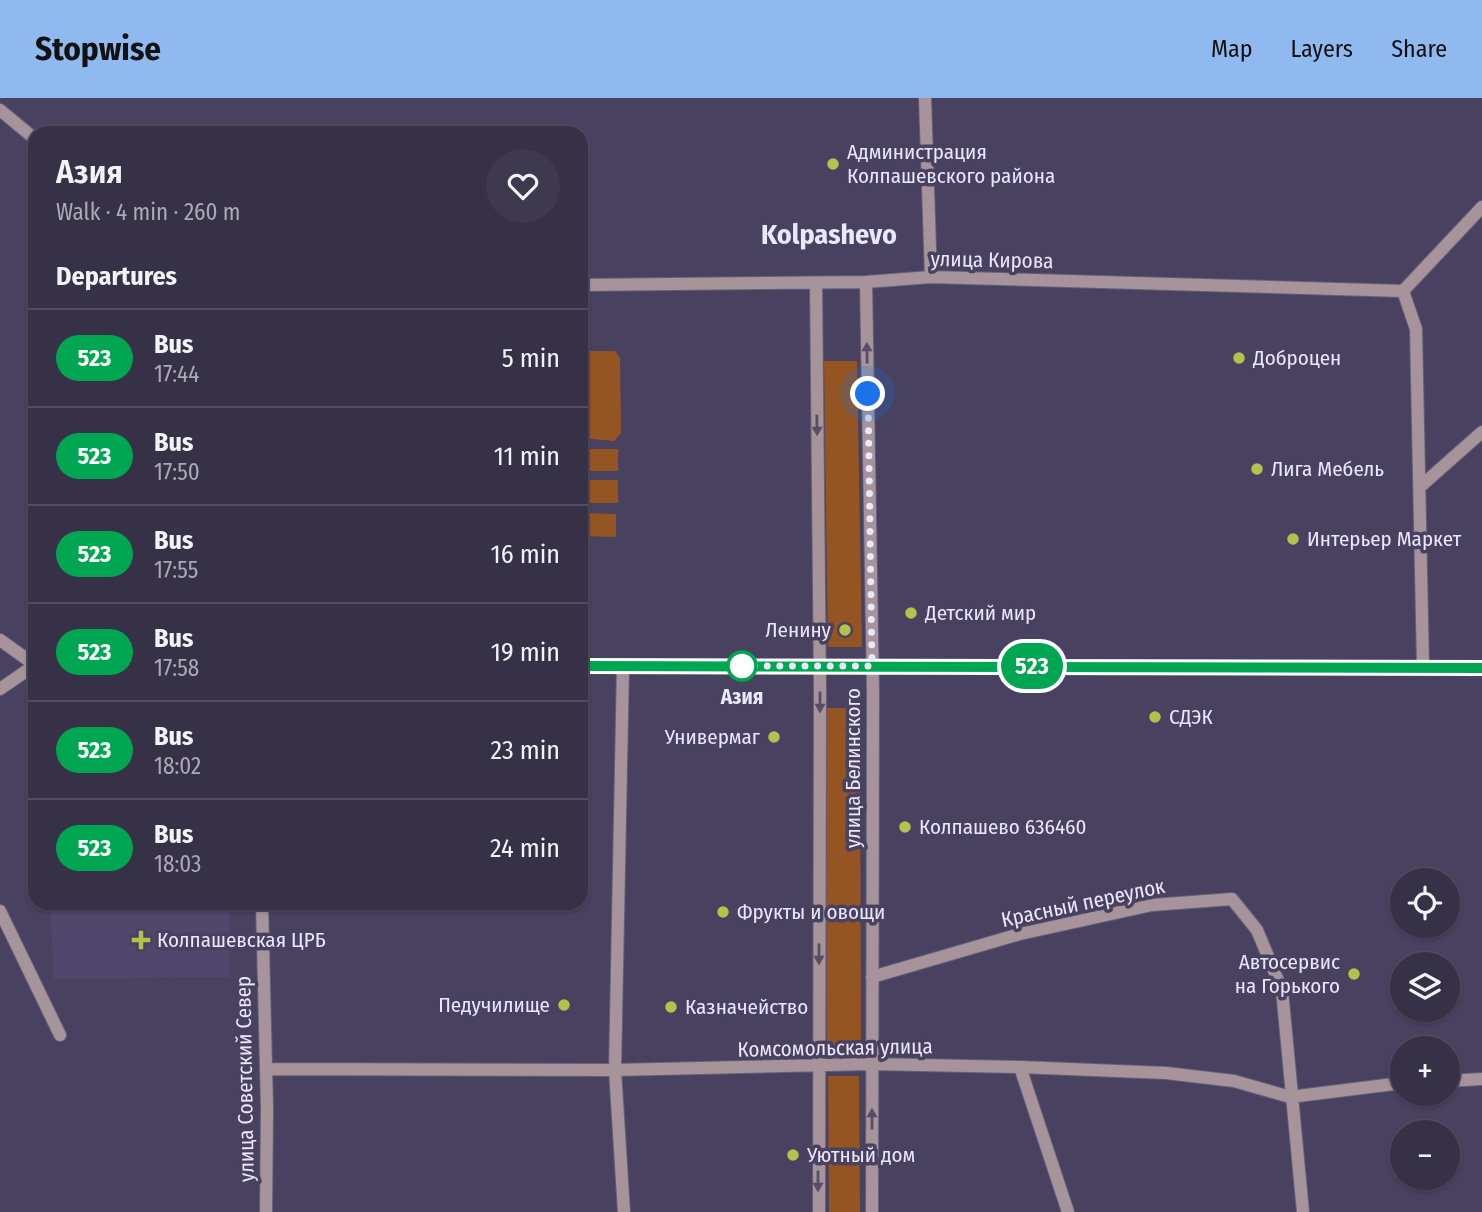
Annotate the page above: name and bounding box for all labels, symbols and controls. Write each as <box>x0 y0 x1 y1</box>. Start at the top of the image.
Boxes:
text: Stopwise <box>35 29 161 69</box>
text: Map <box>1211 35 1253 63</box>
text: Layers <box>1291 35 1353 63</box>
text: Share <box>1391 35 1447 63</box>
place label: Администрация Колпашевского района <box>847 139 1055 189</box>
button: heart <box>486 149 560 223</box>
text: Азия <box>56 152 123 192</box>
marker: Администрация Колпашевского района <box>825 156 841 172</box>
text: Walk · 4 min · 260 m <box>56 198 241 226</box>
district label: Kolpashevo <box>761 218 897 251</box>
street label: улица Кирова <box>930 246 1054 274</box>
text: Departures <box>56 261 177 292</box>
text: Bus <box>154 329 193 360</box>
one-way arrow <box>861 342 873 364</box>
text: 5 min <box>502 343 560 374</box>
text: 523 <box>78 344 111 372</box>
place label: Доброцен <box>1252 345 1341 371</box>
marker: Доброцен <box>1231 350 1247 366</box>
text: 17:44 <box>154 360 199 388</box>
your location <box>850 376 885 411</box>
one-way arrow <box>811 414 823 436</box>
text: Bus <box>154 427 193 458</box>
text: 11 min <box>494 441 560 472</box>
text: 523 <box>78 442 111 470</box>
place label: Лига Мебель <box>1271 456 1384 482</box>
text: 17:50 <box>154 458 200 486</box>
marker: Лига Мебель <box>1249 461 1265 477</box>
text: Bus <box>154 525 193 556</box>
place label: Интерьер Маркет <box>1307 526 1462 552</box>
marker: Интерьер Маркет <box>1285 531 1301 547</box>
text: 16 min <box>491 539 560 570</box>
text: 523 <box>78 540 111 568</box>
text: 17:55 <box>154 556 198 584</box>
place label: Детский мир <box>924 600 1036 626</box>
marker: Детский мир <box>903 605 919 621</box>
place label: Ленину <box>765 617 832 643</box>
marker: Ленину <box>837 622 853 638</box>
text: Bus <box>154 623 193 654</box>
text: 19 min <box>491 637 560 668</box>
text: 523 <box>78 638 111 666</box>
line badge: 523 <box>992 643 1072 689</box>
marker: Азия <box>727 651 757 681</box>
text: 523 <box>1015 652 1049 680</box>
text: 17:58 <box>154 654 199 682</box>
place label: Азия <box>720 684 763 710</box>
street label: улица Белинского <box>840 688 866 848</box>
one-way arrow <box>814 691 826 713</box>
place label: СДЭК <box>1169 704 1213 730</box>
marker: СДЭК <box>1147 709 1163 725</box>
text: Bus <box>154 721 193 752</box>
place label: Универмаг <box>664 724 761 750</box>
marker: Универмаг <box>766 729 782 745</box>
text: 23 min <box>491 735 560 766</box>
text: 523 <box>78 736 111 764</box>
text: 18:02 <box>154 752 201 780</box>
place label: Колпашево 636460 <box>919 814 1086 840</box>
text: Bus <box>154 819 193 850</box>
marker: Колпашево 636460 <box>897 819 913 835</box>
text: 24 min <box>490 833 560 864</box>
text: 523 <box>78 834 111 862</box>
text: 18:03 <box>154 850 201 878</box>
map controls <box>1390 868 1460 1190</box>
button: locate <box>1390 868 1460 938</box>
street label: Красный переулок <box>999 873 1167 933</box>
place label: Фрукты и овощи <box>737 899 885 925</box>
marker: Фрукты и овощи <box>715 904 731 920</box>
place label: Колпашевская ЦРБ <box>157 927 326 953</box>
marker: Колпашевская ЦРБ <box>131 930 151 950</box>
one-way arrow <box>813 943 824 965</box>
place label: Автосервис на Горького <box>1235 949 1340 999</box>
button: layers <box>1390 952 1460 1022</box>
marker: Автосервис на Горького <box>1346 966 1362 982</box>
street label: улица Советский Север <box>230 976 260 1182</box>
place label: Педучилище <box>438 992 550 1018</box>
place label: Казначейство <box>685 994 808 1020</box>
marker: Педучилище <box>556 997 572 1013</box>
marker: Казначейство <box>663 999 679 1015</box>
street label: Комсомольская улица <box>737 1033 933 1063</box>
button: + <box>1390 1036 1460 1106</box>
one-way arrow <box>866 1108 878 1130</box>
button: − <box>1390 1120 1460 1190</box>
place label: Уютный дом <box>806 1142 915 1168</box>
marker: Уютный дом <box>785 1147 801 1163</box>
one-way arrow <box>812 1170 824 1192</box>

